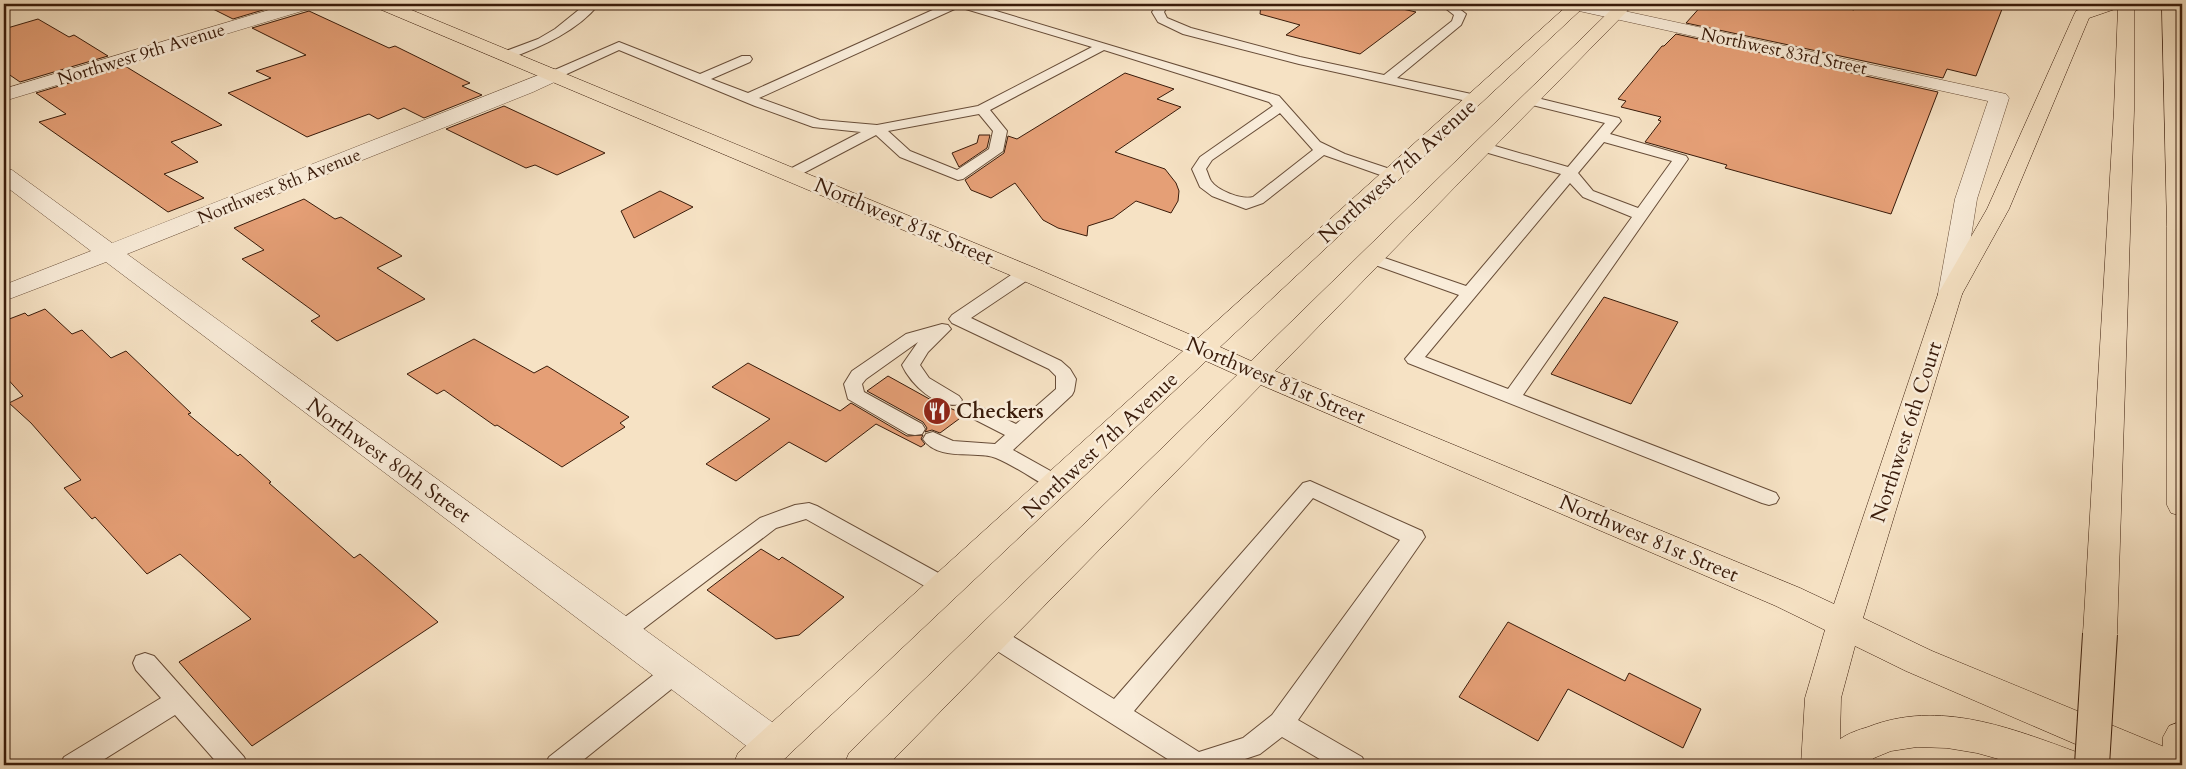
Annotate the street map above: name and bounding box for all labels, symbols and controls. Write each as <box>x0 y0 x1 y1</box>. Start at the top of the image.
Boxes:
street label: Northwest 9th Avenue <box>54 17 228 92</box>
street label: Northwest 83rd Street <box>1699 22 1869 81</box>
street label: Northwest 7th Avenue <box>1312 93 1483 250</box>
street label: Northwest 8th Avenue <box>194 142 365 231</box>
street label: Northwest 81st Street <box>810 171 998 272</box>
street label: Northwest 81st Street <box>1182 330 1370 431</box>
street label: Northwest 6th Court <box>1864 338 1950 526</box>
street label: Northwest 7th Avenue <box>1016 365 1185 525</box>
street label: Northwest 80th Street <box>301 391 477 530</box>
restaurant icon: Checkers <box>922 396 952 426</box>
place label: Checkers <box>956 397 1044 426</box>
street label: Northwest 81st Street <box>1555 488 1743 589</box>

